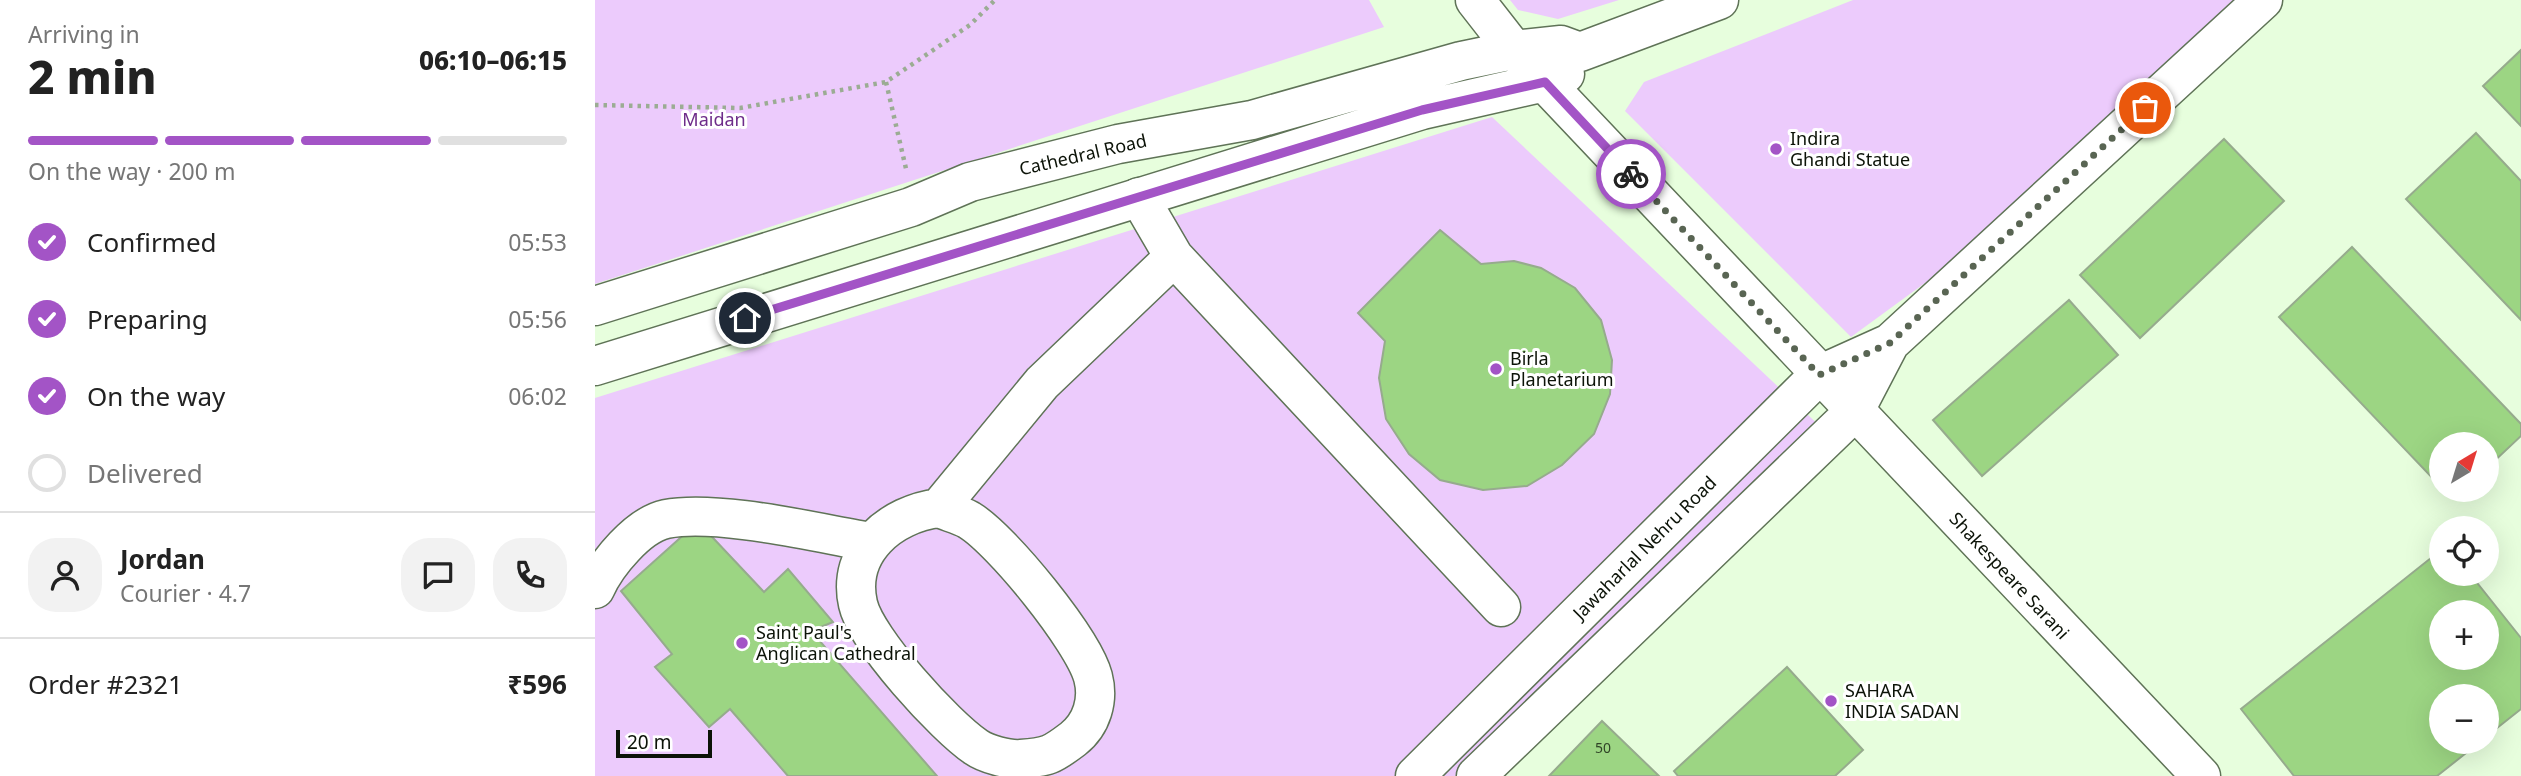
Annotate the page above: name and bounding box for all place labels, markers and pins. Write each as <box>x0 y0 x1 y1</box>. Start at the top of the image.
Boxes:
pin <box>2115 78 2175 138</box>
place label: Indira Ghandi Statue <box>1790 126 1910 171</box>
marker: Indira Ghandi Statue <box>1768 141 1784 157</box>
pin <box>715 288 775 348</box>
place label: Birla Planetarium <box>1510 346 1614 391</box>
marker: Birla Planetarium <box>1488 361 1504 377</box>
place label: Saint Paul's Anglican Cathedral <box>756 620 916 665</box>
marker: Saint Paul's Anglican Cathedral <box>734 635 750 651</box>
place label: SAHARA INDIA SADAN <box>1845 678 1960 723</box>
marker: SAHARA INDIA SADAN <box>1823 693 1839 709</box>

